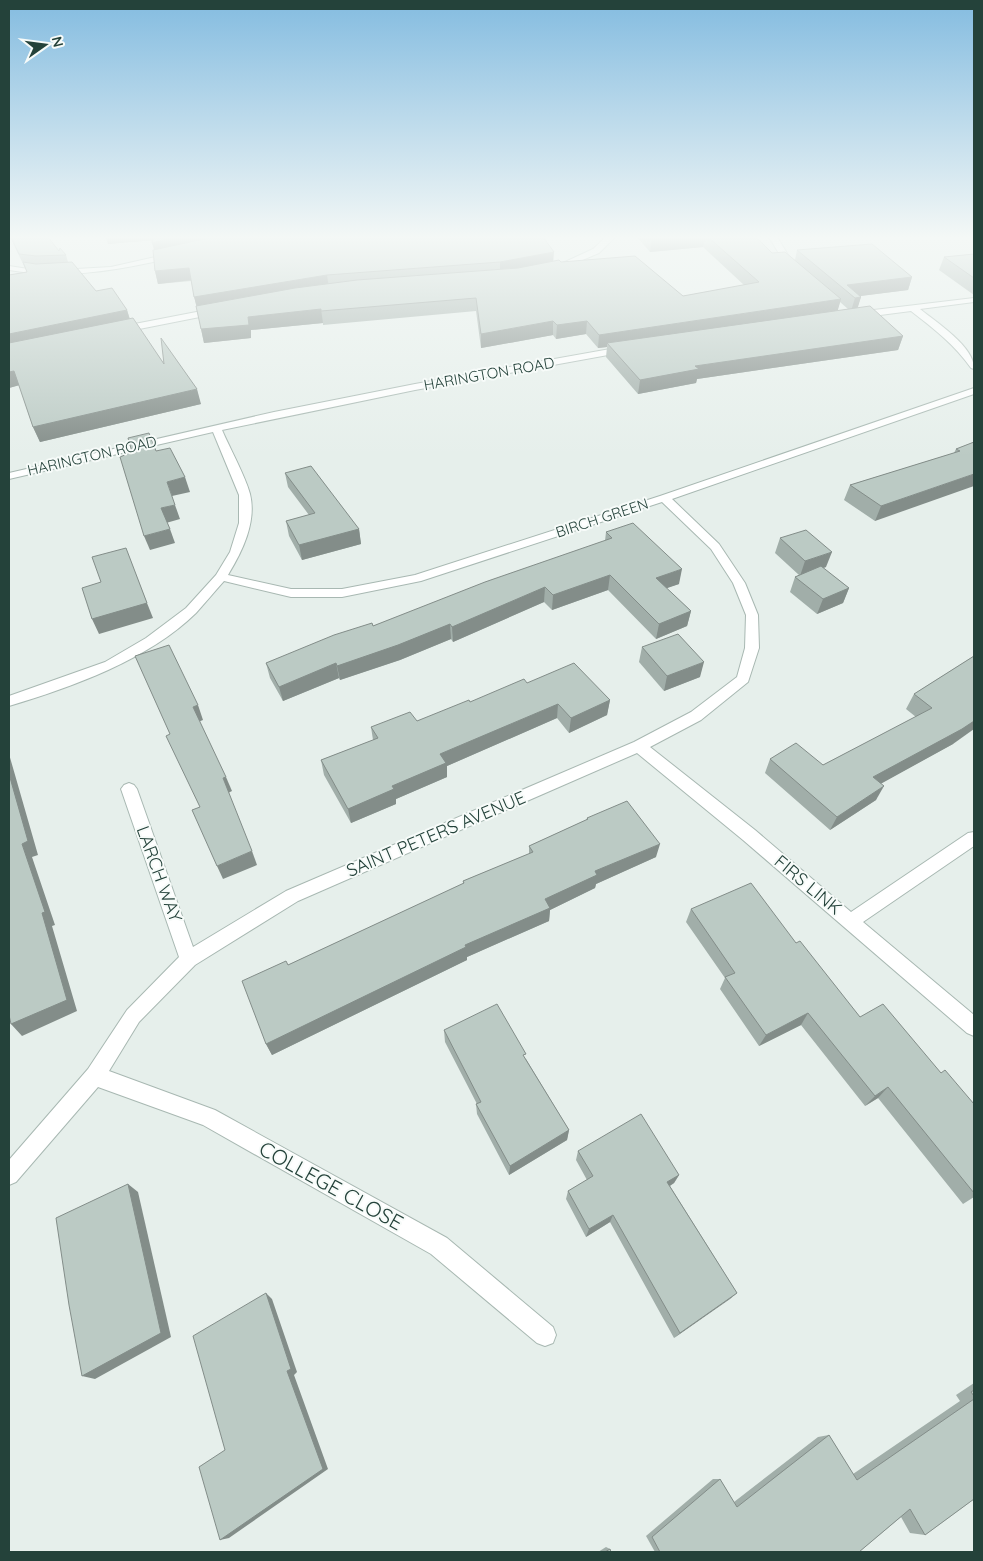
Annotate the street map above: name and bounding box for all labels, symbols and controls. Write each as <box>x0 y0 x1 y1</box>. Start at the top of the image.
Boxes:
north arrow <box>20 20 70 70</box>
text: N <box>48 35 68 49</box>
street label: HARINGTON ROAD <box>422 353 556 394</box>
street label: HARINGTON ROAD <box>25 431 159 480</box>
street label: BIRCH GREEN <box>553 494 651 541</box>
street label: SAINT PETERS AVENUE <box>343 785 529 882</box>
street label: LARCH WAY <box>131 823 187 925</box>
street label: FIRS LINK <box>770 850 847 919</box>
street label: COLLEGE CLOSE <box>255 1135 408 1235</box>

